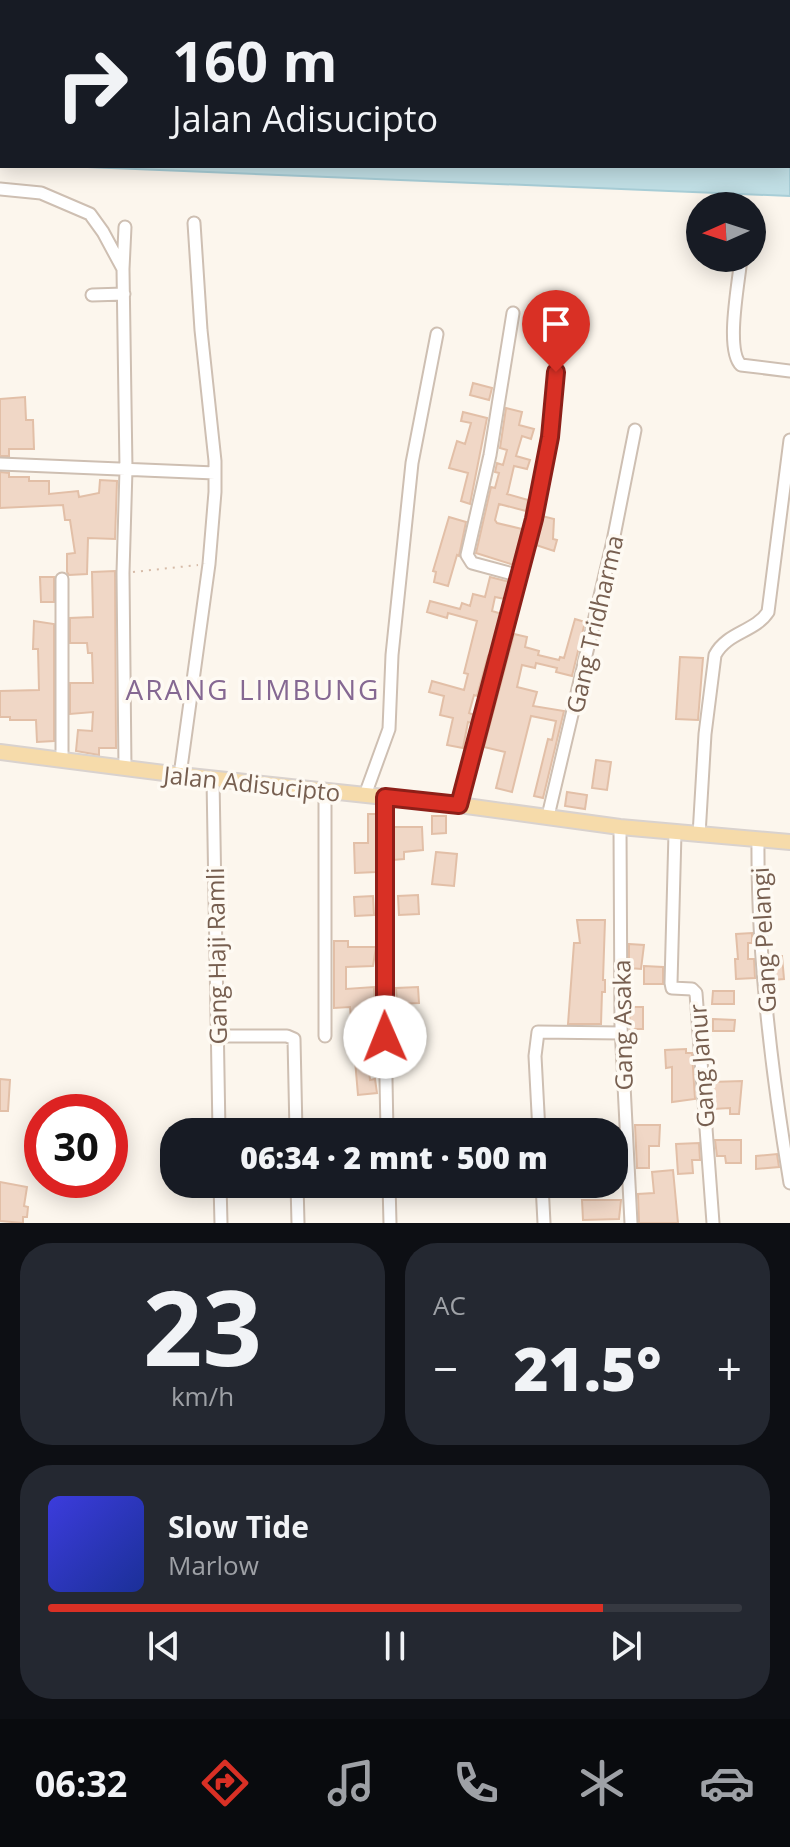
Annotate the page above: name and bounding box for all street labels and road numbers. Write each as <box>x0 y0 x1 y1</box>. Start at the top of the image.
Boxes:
street label: Gang Tridharma <box>557 532 631 716</box>
street label: Jalan Adisucipto <box>160 757 342 809</box>
street label: Gang Pelangi <box>743 866 783 1014</box>
street label: Gang Haji Ramli <box>198 867 234 1045</box>
street label: Gang Asaka <box>604 959 640 1091</box>
street label: Gang Janur <box>680 1003 722 1129</box>

